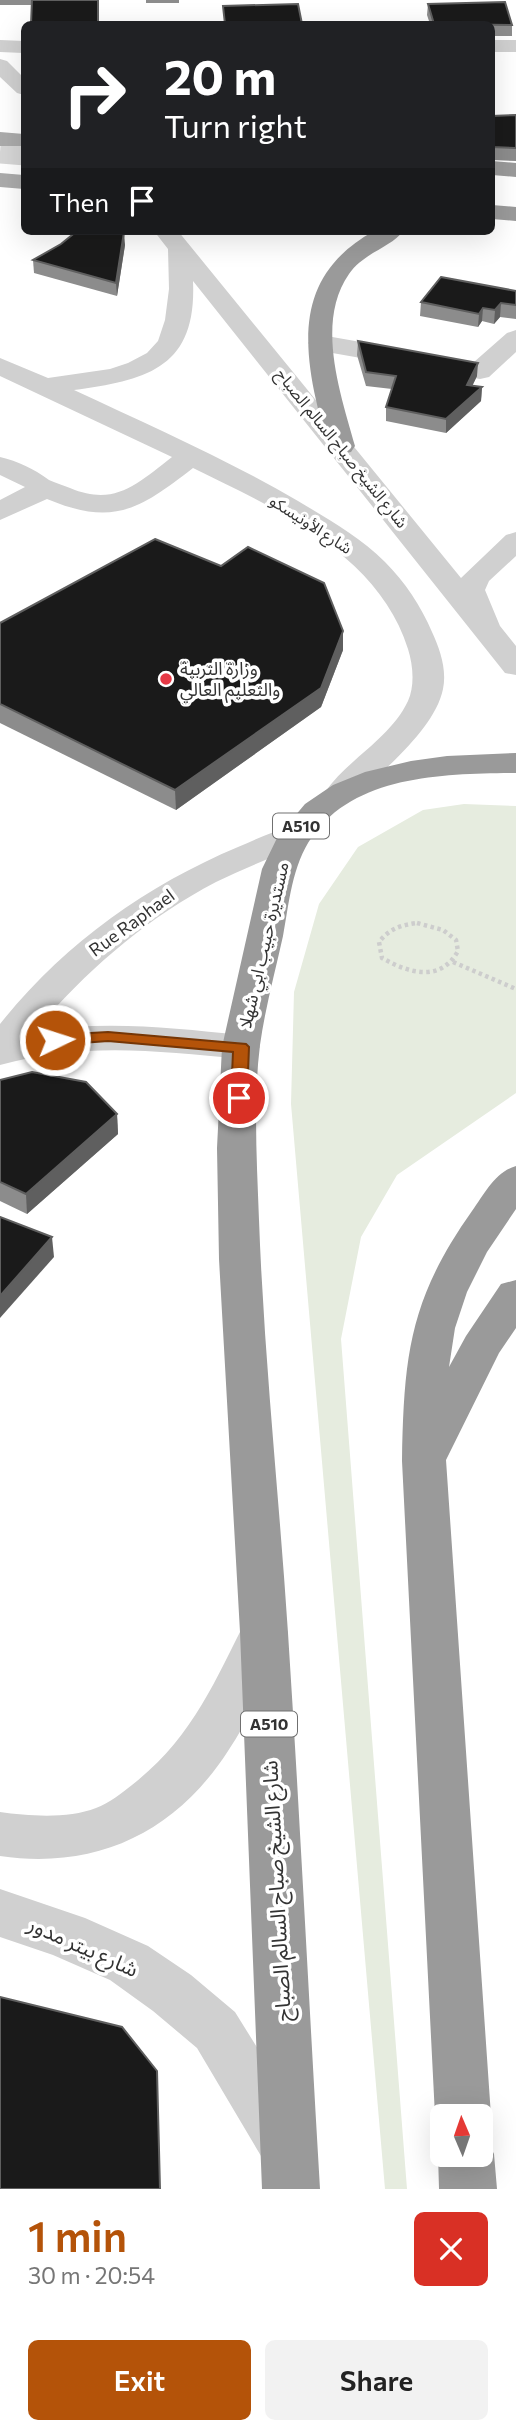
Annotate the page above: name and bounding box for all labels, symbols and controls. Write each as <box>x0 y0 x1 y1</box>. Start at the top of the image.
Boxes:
text: 20 m <box>164 45 276 105</box>
icon: right <box>49 49 140 140</box>
text: Turn right <box>164 105 307 145</box>
icon: arrive <box>123 182 161 220</box>
text: Then <box>49 186 109 217</box>
street label: شارع الشيخ صباح السالم الصباح <box>269 364 412 534</box>
street label: شارع الأونيسكو <box>264 490 356 561</box>
place label: وزارة التربية والتعليم العالي <box>180 657 280 703</box>
marker: وزارة التربية والتعليم العالي <box>158 671 174 687</box>
road number: A510 <box>273 814 329 838</box>
street label: مستديرة حبيب ابي شهلا <box>233 859 296 1031</box>
street label: Rue Raphael <box>84 884 179 961</box>
position arrow <box>18 1003 92 1077</box>
pin <box>209 1068 269 1128</box>
icon: arrive <box>220 1079 258 1117</box>
road number: A510 <box>241 1712 297 1736</box>
street label: شارع الشيخ صباح السالم الصباح <box>256 1760 299 2022</box>
street label: شارع بيتر مدور <box>22 1910 143 1985</box>
north arrow <box>430 2104 494 2166</box>
map controls <box>430 2104 493 2167</box>
text: 1 min <box>28 2209 127 2261</box>
button: close <box>414 2212 488 2286</box>
text: 30 m · 20:54 <box>28 2261 155 2289</box>
button: Exit <box>28 2340 251 2420</box>
button: Share <box>265 2340 488 2420</box>

